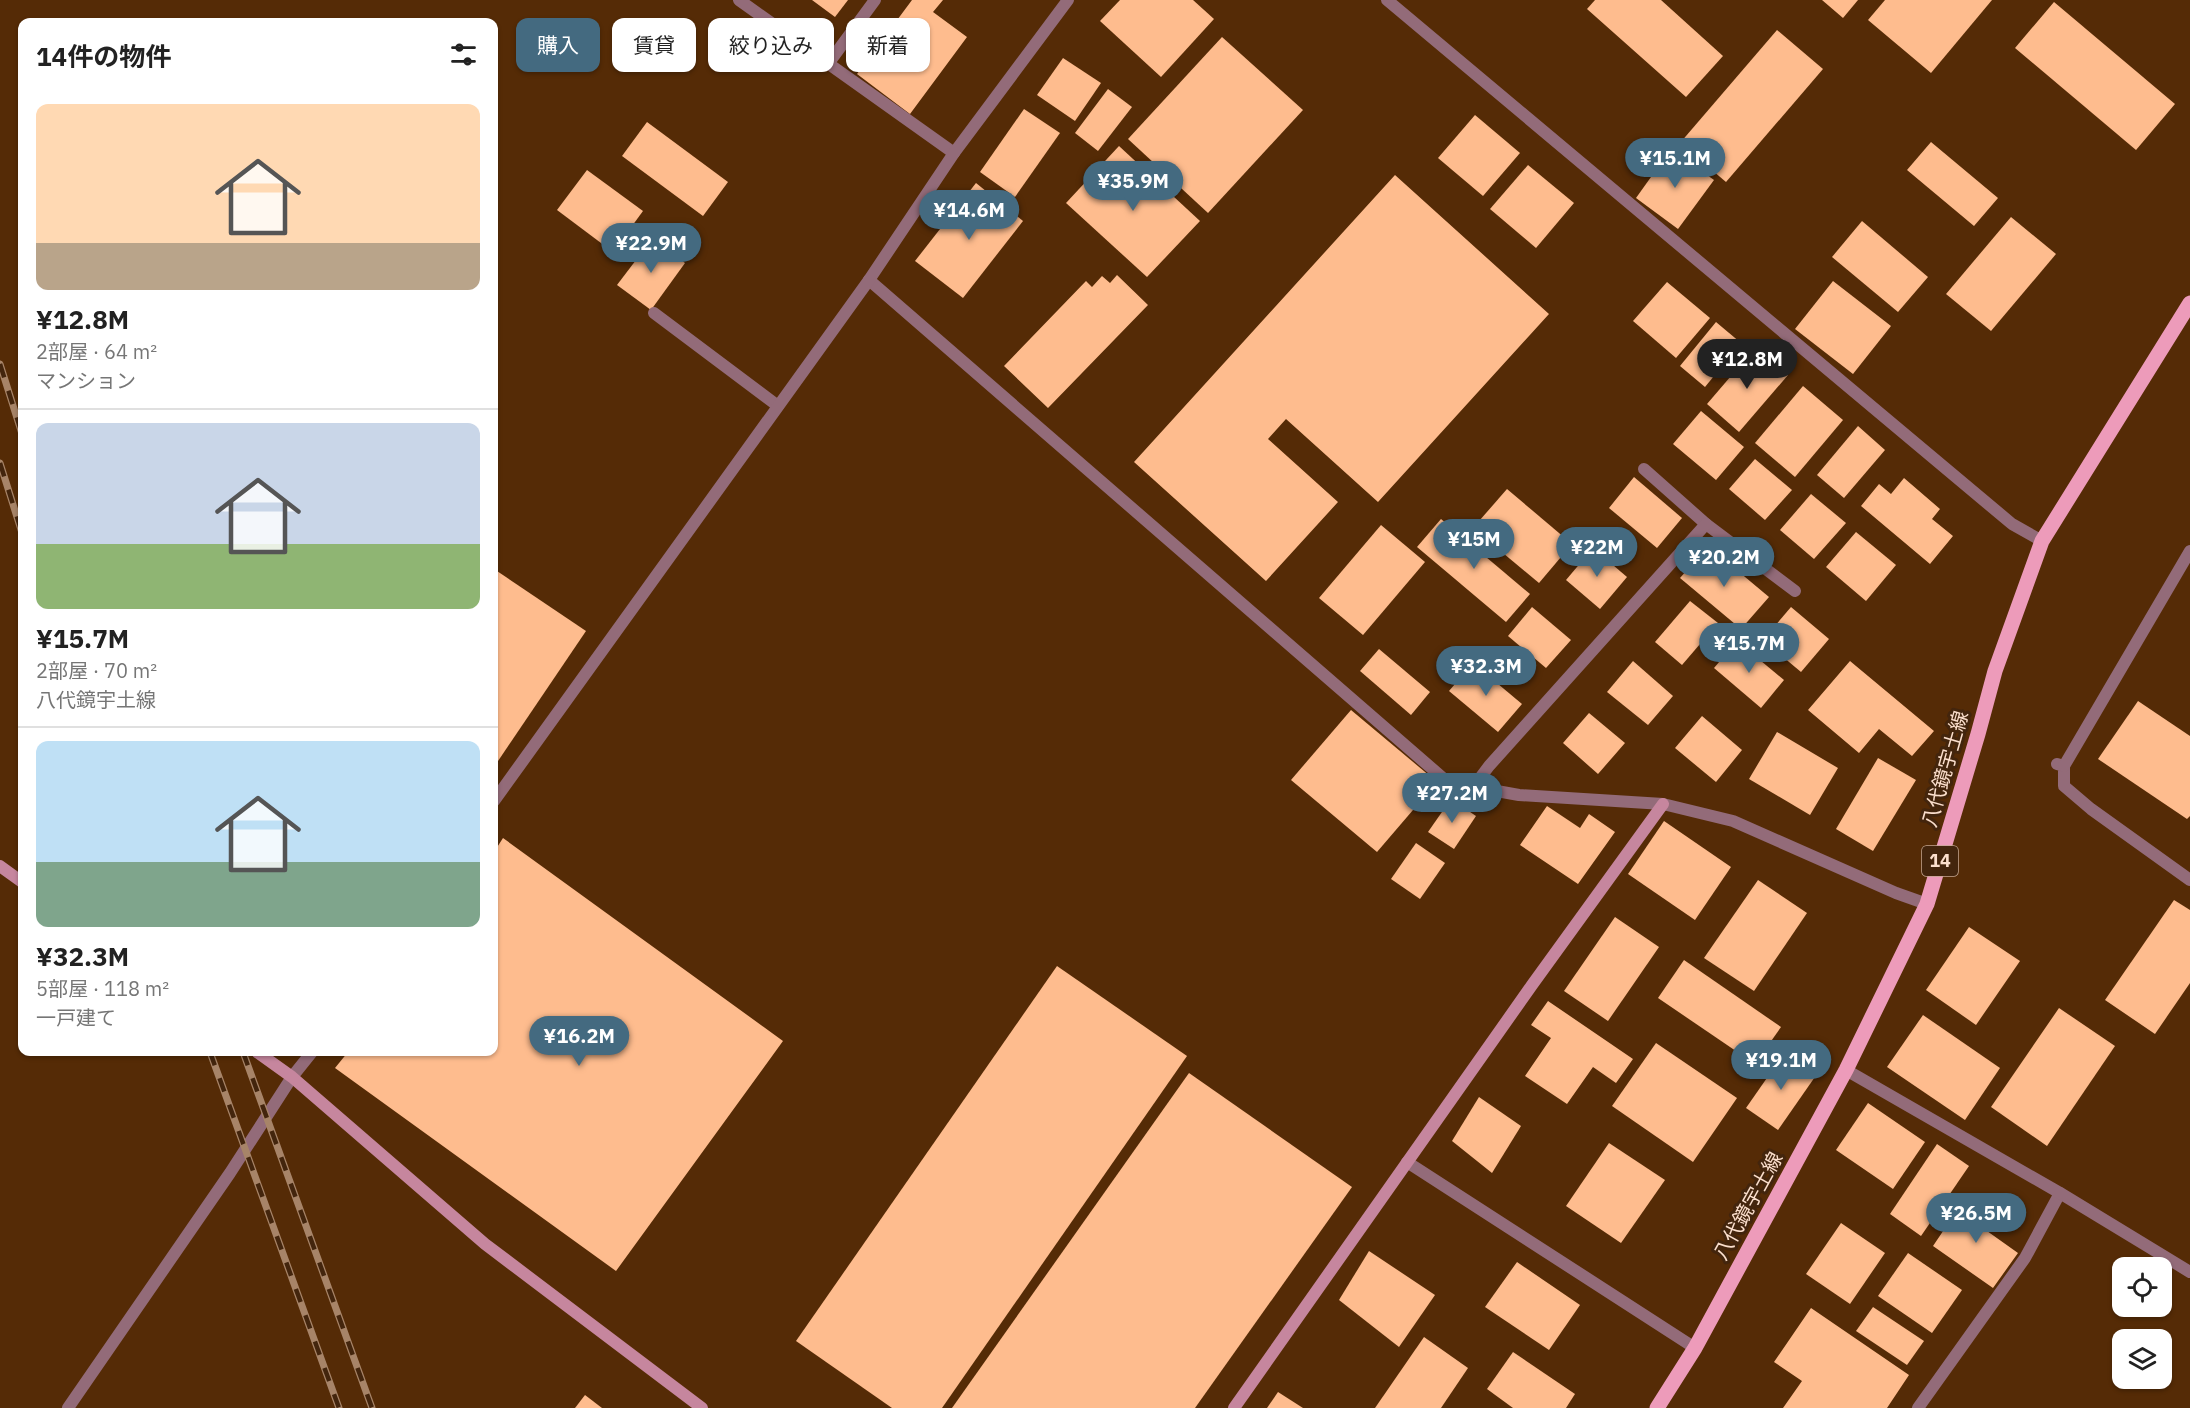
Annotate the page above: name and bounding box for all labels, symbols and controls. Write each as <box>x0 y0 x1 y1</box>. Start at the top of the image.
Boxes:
chip: 購入 <box>516 18 600 72</box>
chip: 賃貸 <box>612 18 696 72</box>
chip: 絞り込み <box>708 18 834 72</box>
chip: 新着 <box>846 18 930 72</box>
icon: filters <box>447 38 480 71</box>
text: 14件の物件 <box>36 39 171 73</box>
pin: ¥15.1M <box>1626 138 1724 189</box>
icon: home <box>204 143 312 251</box>
text: ¥15.1M <box>1639 144 1711 171</box>
pin: ¥35.9M <box>1084 161 1182 212</box>
text: ¥35.9M <box>1097 167 1169 194</box>
pin: ¥14.6M <box>920 190 1018 241</box>
text: ¥14.6M <box>933 196 1005 223</box>
pin: ¥22.9M <box>602 223 700 274</box>
text: ¥22.9M <box>615 229 687 256</box>
text: ¥12.8M <box>36 302 129 336</box>
text: 2部屋 · 64 m² <box>36 338 157 365</box>
pin: ¥12.8M <box>1698 339 1796 390</box>
text: ¥12.8M <box>1711 345 1783 372</box>
text: マンション <box>36 367 136 394</box>
icon: home <box>204 462 312 570</box>
pin: ¥15M <box>1438 519 1510 570</box>
text: ¥15M <box>1447 525 1501 552</box>
pin: ¥22M <box>1561 527 1633 578</box>
text: ¥22M <box>1570 533 1624 560</box>
pin: ¥20.2M <box>1675 537 1773 588</box>
text: ¥20.2M <box>1688 543 1760 570</box>
text: ¥15.7M <box>36 621 129 655</box>
pin: ¥15.7M <box>1700 623 1798 674</box>
text: ¥15.7M <box>1713 629 1785 656</box>
pin: ¥32.3M <box>1437 646 1535 697</box>
text: ¥32.3M <box>1450 652 1522 679</box>
text: 2部屋 · 70 m² <box>36 657 157 684</box>
text: 八代鏡宇土線 <box>36 686 156 713</box>
street label: 八代鏡宇土線 <box>1915 707 1974 830</box>
pin: ¥27.2M <box>1403 773 1501 824</box>
text: ¥27.2M <box>1416 779 1488 806</box>
icon: home <box>204 780 312 888</box>
road number: 14 <box>1922 846 1958 876</box>
text: ¥32.3M <box>36 939 129 973</box>
text: 5部屋 · 118 m² <box>36 975 169 1002</box>
text: 一戸建て <box>36 1004 116 1031</box>
pin: ¥16.2M <box>530 1016 628 1067</box>
text: ¥16.2M <box>543 1022 615 1049</box>
pin: ¥19.1M <box>1732 1040 1830 1091</box>
text: ¥19.1M <box>1745 1046 1817 1073</box>
street label: 八代鏡宇土線 <box>1707 1147 1788 1265</box>
pin: ¥26.5M <box>1927 1193 2025 1244</box>
text: ¥26.5M <box>1940 1199 2012 1226</box>
map controls <box>2112 1257 2172 1389</box>
button: locate <box>2112 1257 2172 1317</box>
button: layers <box>2112 1329 2172 1389</box>

